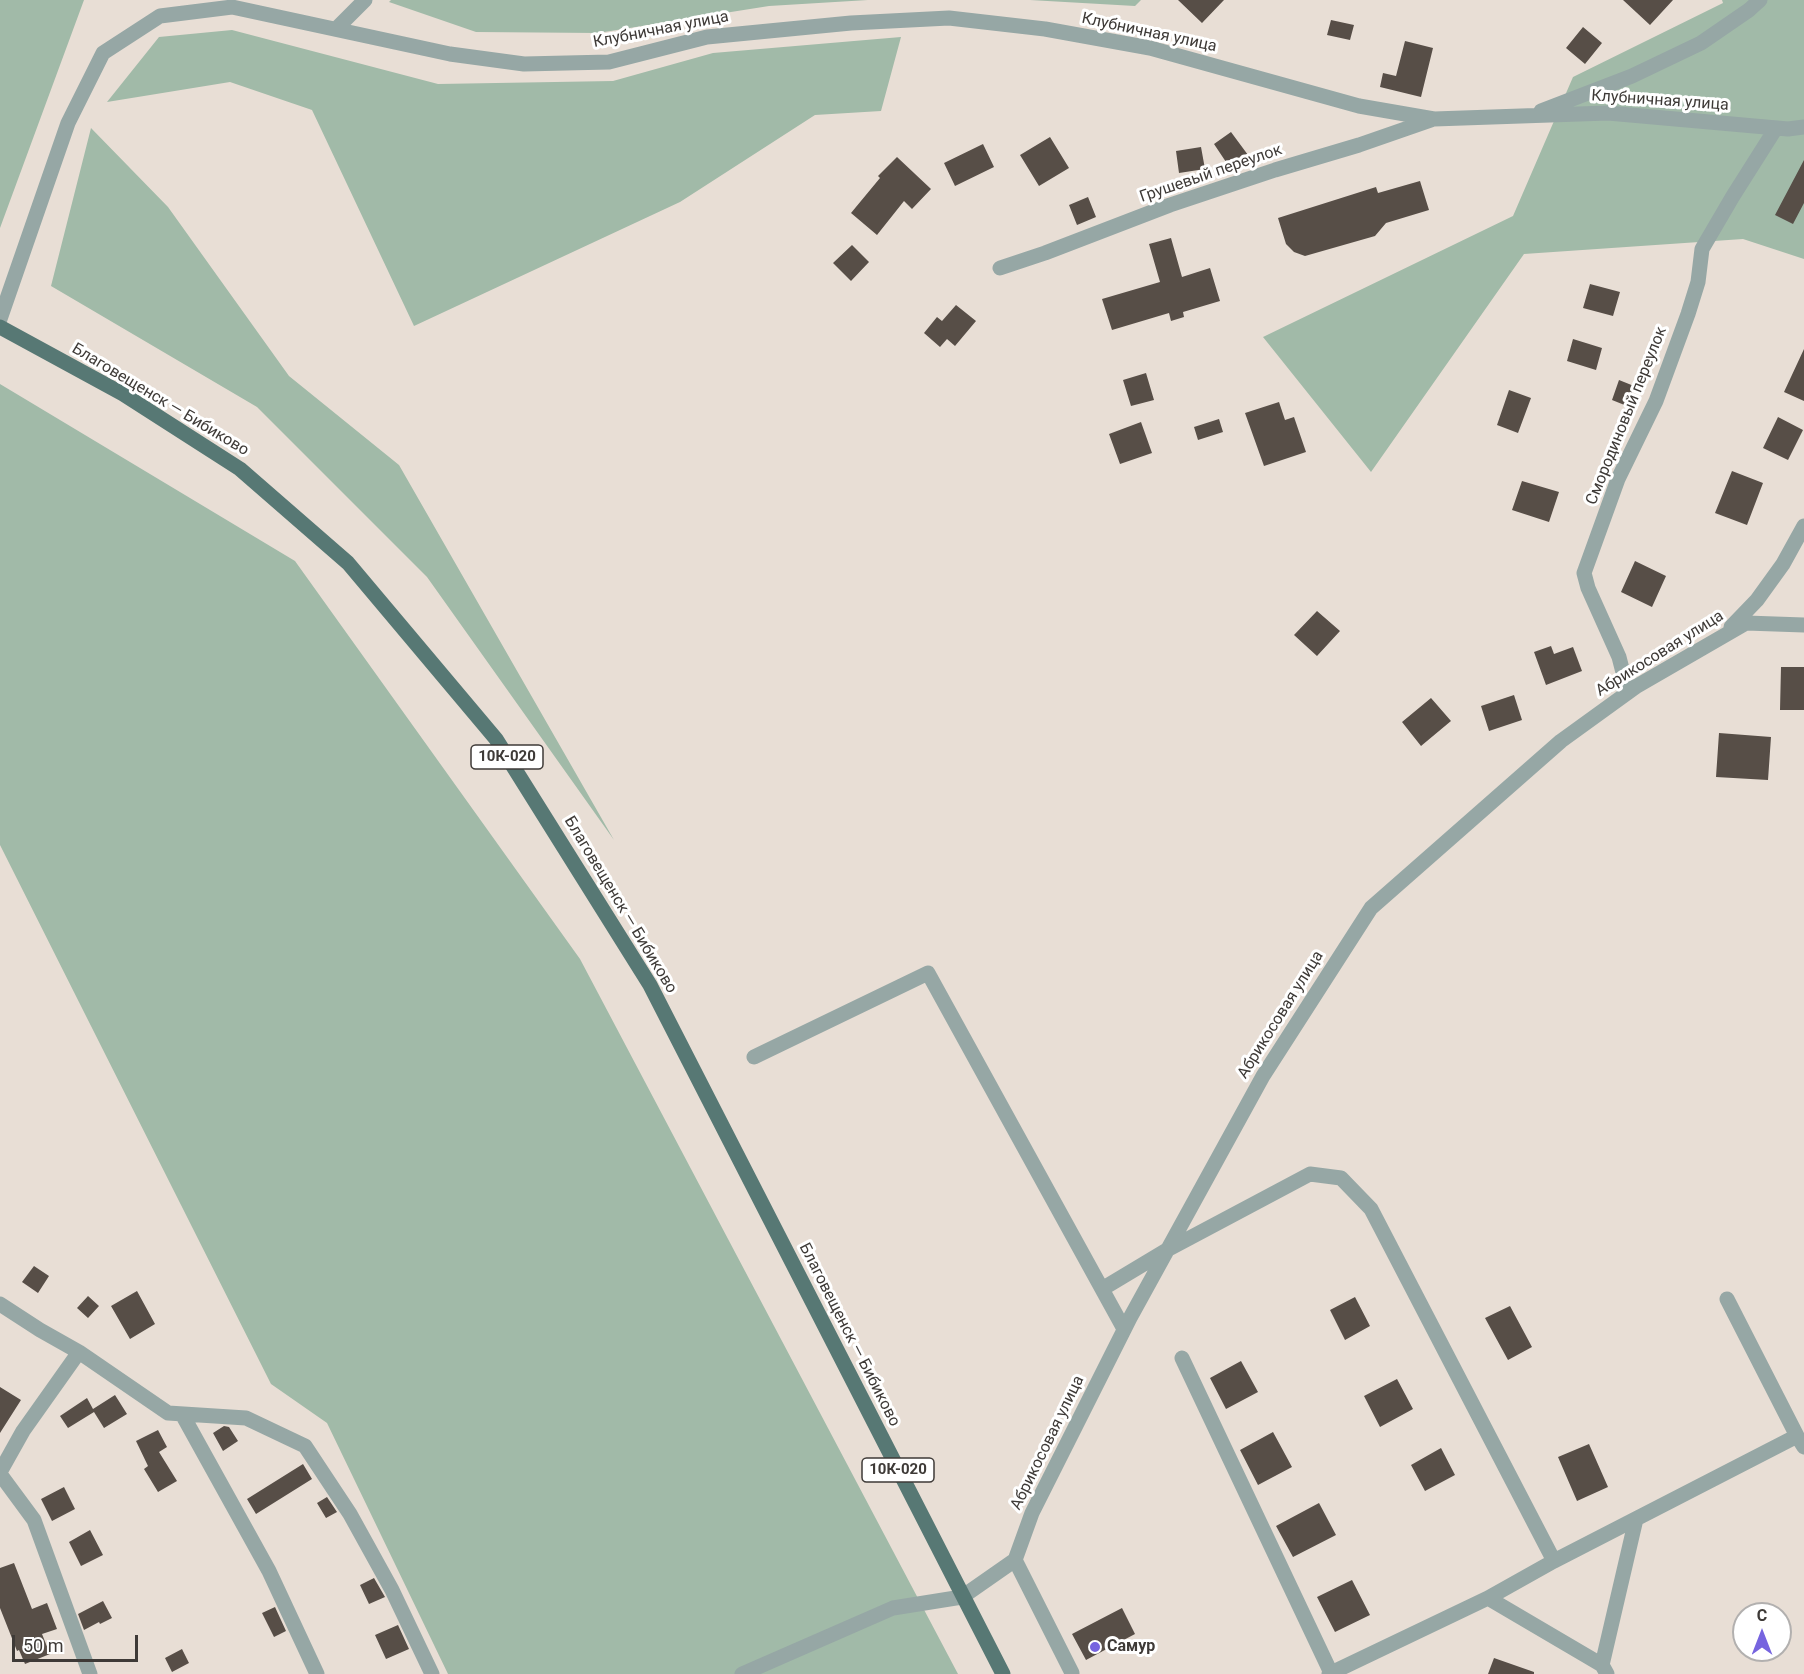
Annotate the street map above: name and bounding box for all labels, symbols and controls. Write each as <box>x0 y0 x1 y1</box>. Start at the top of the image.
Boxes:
street label: Клубничная улица <box>592 7 730 53</box>
street label: Клубничная улица <box>1080 9 1218 57</box>
street label: Клубничная улица <box>1591 87 1729 115</box>
street label: Грушевый переулок <box>1137 141 1285 207</box>
street label: Смородиновый переулок <box>1582 324 1672 508</box>
street label: Благовещенск — Бибиково <box>68 339 252 461</box>
street label: Абрикосовая улица <box>1593 607 1727 701</box>
road number: 10К-020 <box>471 745 543 769</box>
street label: Благовещенск — Бибиково <box>559 813 681 997</box>
street label: Абрикосовая улица <box>1234 948 1328 1082</box>
street label: Благовещенск — Бибиково <box>794 1240 904 1430</box>
street label: Абрикосовая улица <box>1007 1373 1089 1513</box>
road number: 10К-020 <box>862 1458 934 1482</box>
north arrow <box>1732 1602 1792 1662</box>
text: С <box>1757 1606 1767 1625</box>
scale bar <box>15 1623 141 1661</box>
text: 50 m <box>23 1635 63 1656</box>
place label: Самур <box>1107 1637 1155 1657</box>
marker: Самур <box>1088 1640 1102 1654</box>

